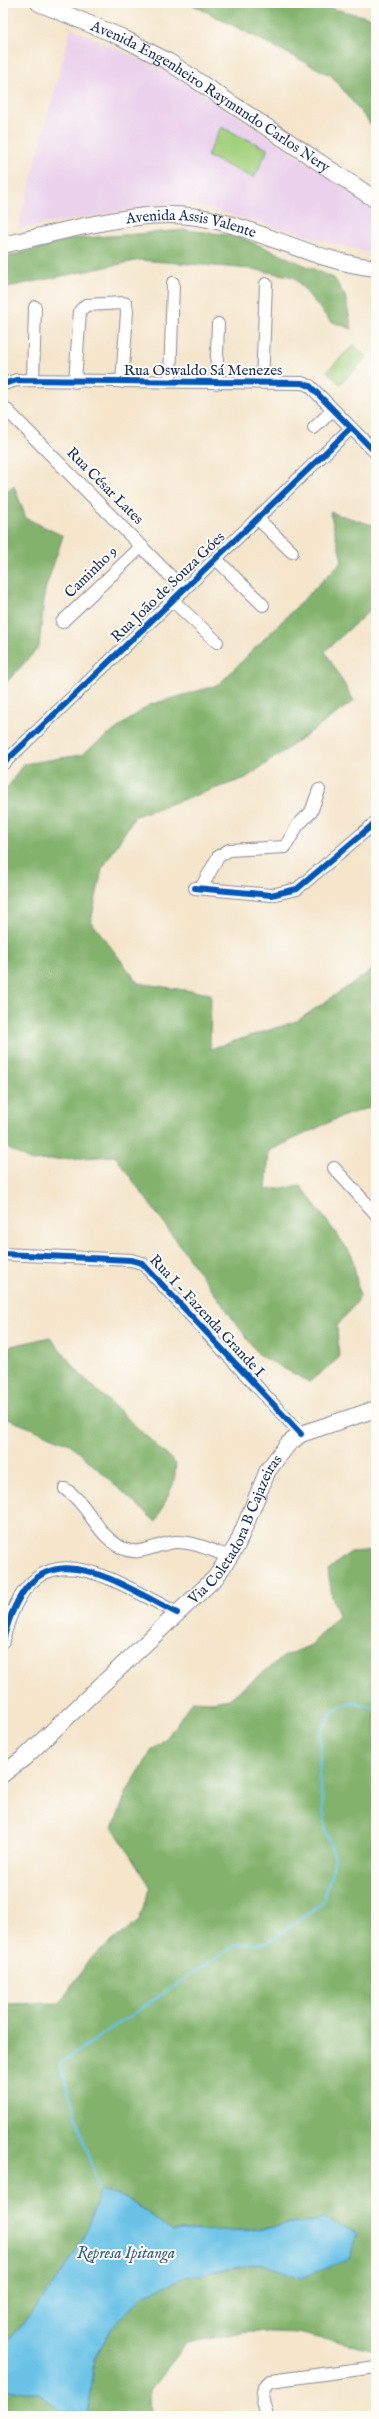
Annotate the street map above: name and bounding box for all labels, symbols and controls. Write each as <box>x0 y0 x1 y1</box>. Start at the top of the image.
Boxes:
street label: Avenida Engenheiro Raymundo Carlos Nery <box>87 16 335 177</box>
street label: Avenida Assis Valente <box>124 205 259 242</box>
street label: Rua Oswaldo Sá Menezes <box>124 361 282 380</box>
street label: Rua César Lates <box>62 443 148 529</box>
street label: Rua João de Souza Góes <box>107 528 229 646</box>
street label: Caminho 9 <box>60 542 122 602</box>
street label: Rua I - Fazenda Grande I <box>145 1251 269 1382</box>
street label: Via Coletadora B Cajazeiras <box>183 1451 286 1609</box>
water label: Represa Ipitanga <box>77 2244 175 2264</box>

